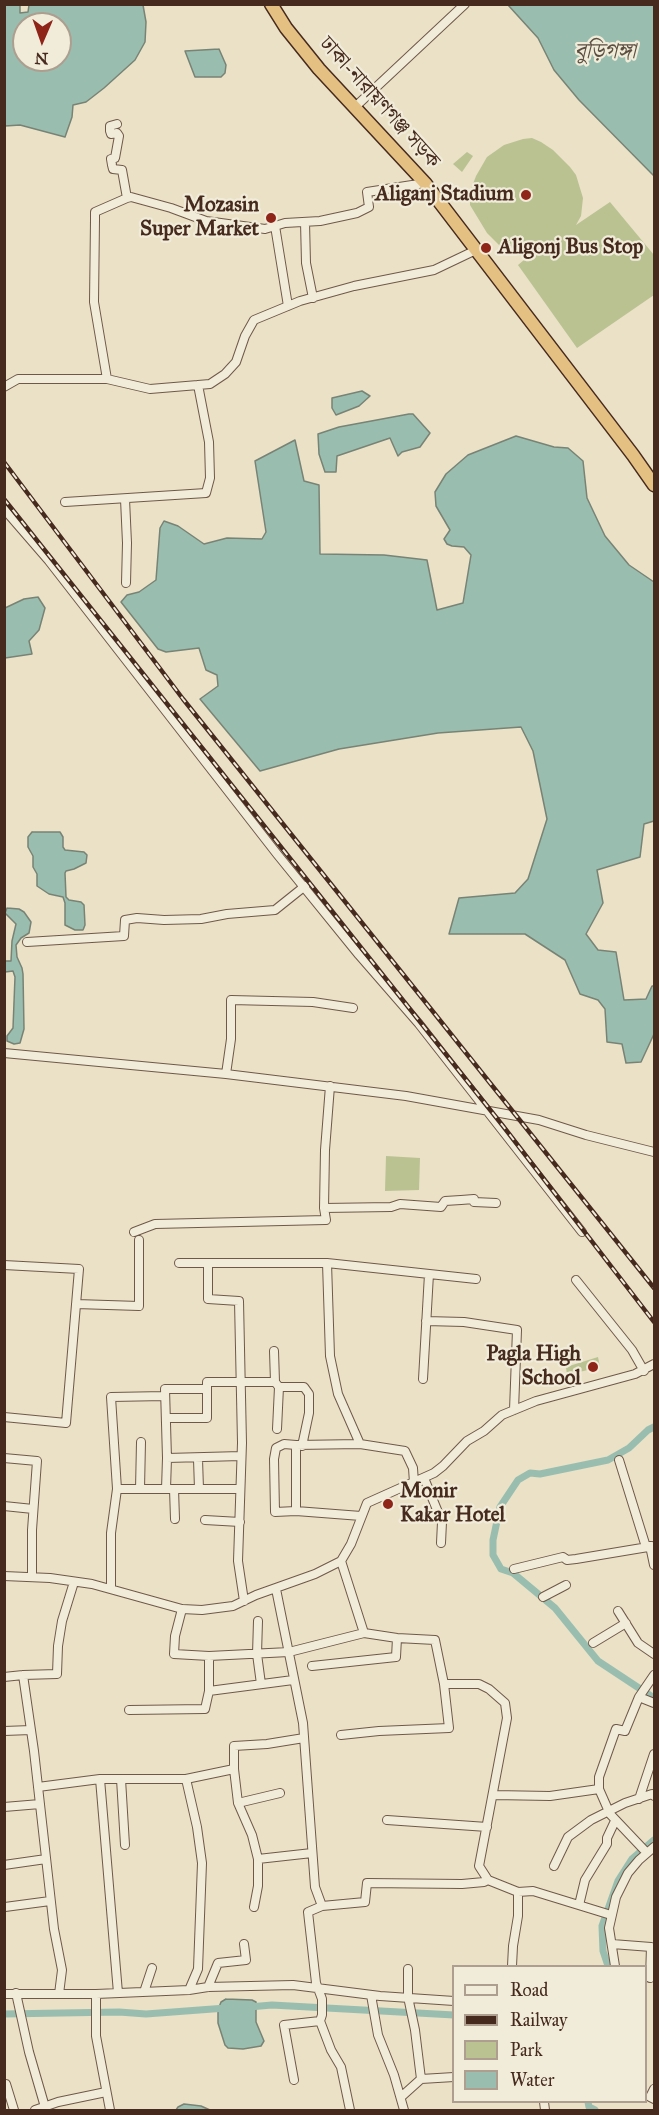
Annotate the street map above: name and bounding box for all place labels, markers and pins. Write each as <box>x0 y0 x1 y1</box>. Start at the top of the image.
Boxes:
place label: Aliganj Stadium <box>375 182 514 208</box>
marker: Aliganj Stadium <box>519 188 533 202</box>
place label: Mozasin Super Market <box>140 193 259 243</box>
marker: Mozasin Super Market <box>264 211 278 225</box>
place label: Aligonj Bus Stop <box>498 235 643 261</box>
marker: Aligonj Bus Stop <box>479 241 493 255</box>
place label: Pagla High School <box>486 1342 581 1392</box>
marker: Pagla High School <box>586 1360 600 1374</box>
place label: Monir Kakar Hotel <box>400 1479 505 1529</box>
marker: Monir Kakar Hotel <box>381 1497 395 1511</box>

